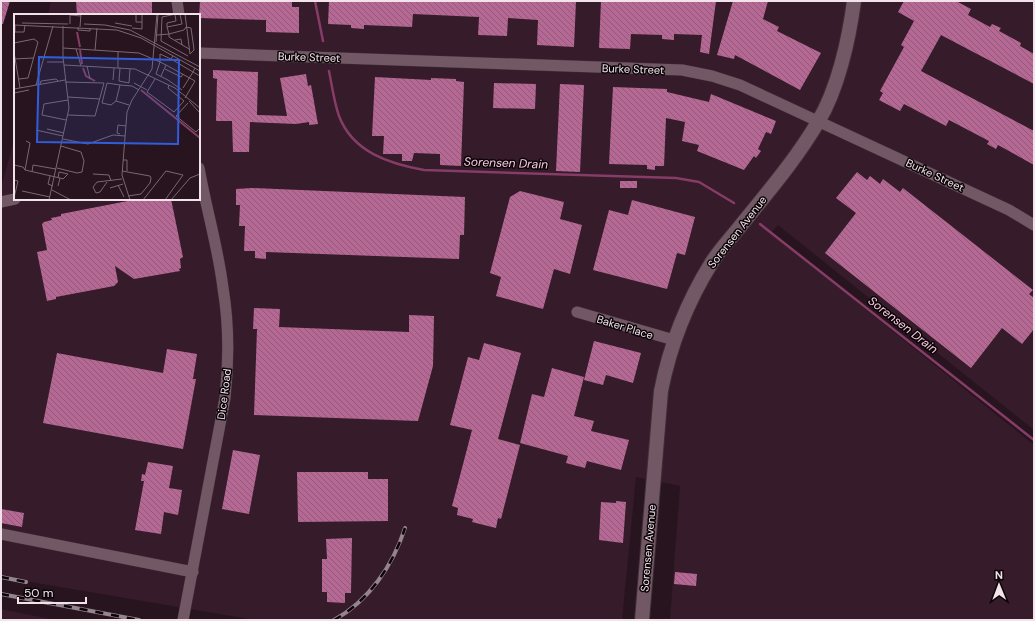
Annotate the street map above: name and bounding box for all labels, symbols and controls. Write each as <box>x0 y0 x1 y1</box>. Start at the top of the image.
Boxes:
inset map <box>14 14 200 200</box>
street label: Burke Street <box>278 49 340 65</box>
street label: Burke Street <box>602 61 664 77</box>
water label: Sorensen Drain <box>464 154 548 172</box>
street label: Burke Street <box>904 155 966 195</box>
street label: Sorensen Avenue <box>704 193 770 271</box>
water label: Sorensen Drain <box>865 293 941 357</box>
street label: Baker Place <box>595 312 655 342</box>
street label: Dice Road <box>214 368 234 420</box>
street label: Sorensen Avenue <box>637 504 659 592</box>
north arrow <box>979 565 1019 605</box>
text: N <box>995 568 1003 582</box>
scale bar <box>18 579 86 605</box>
text: 50 m <box>24 585 53 601</box>

